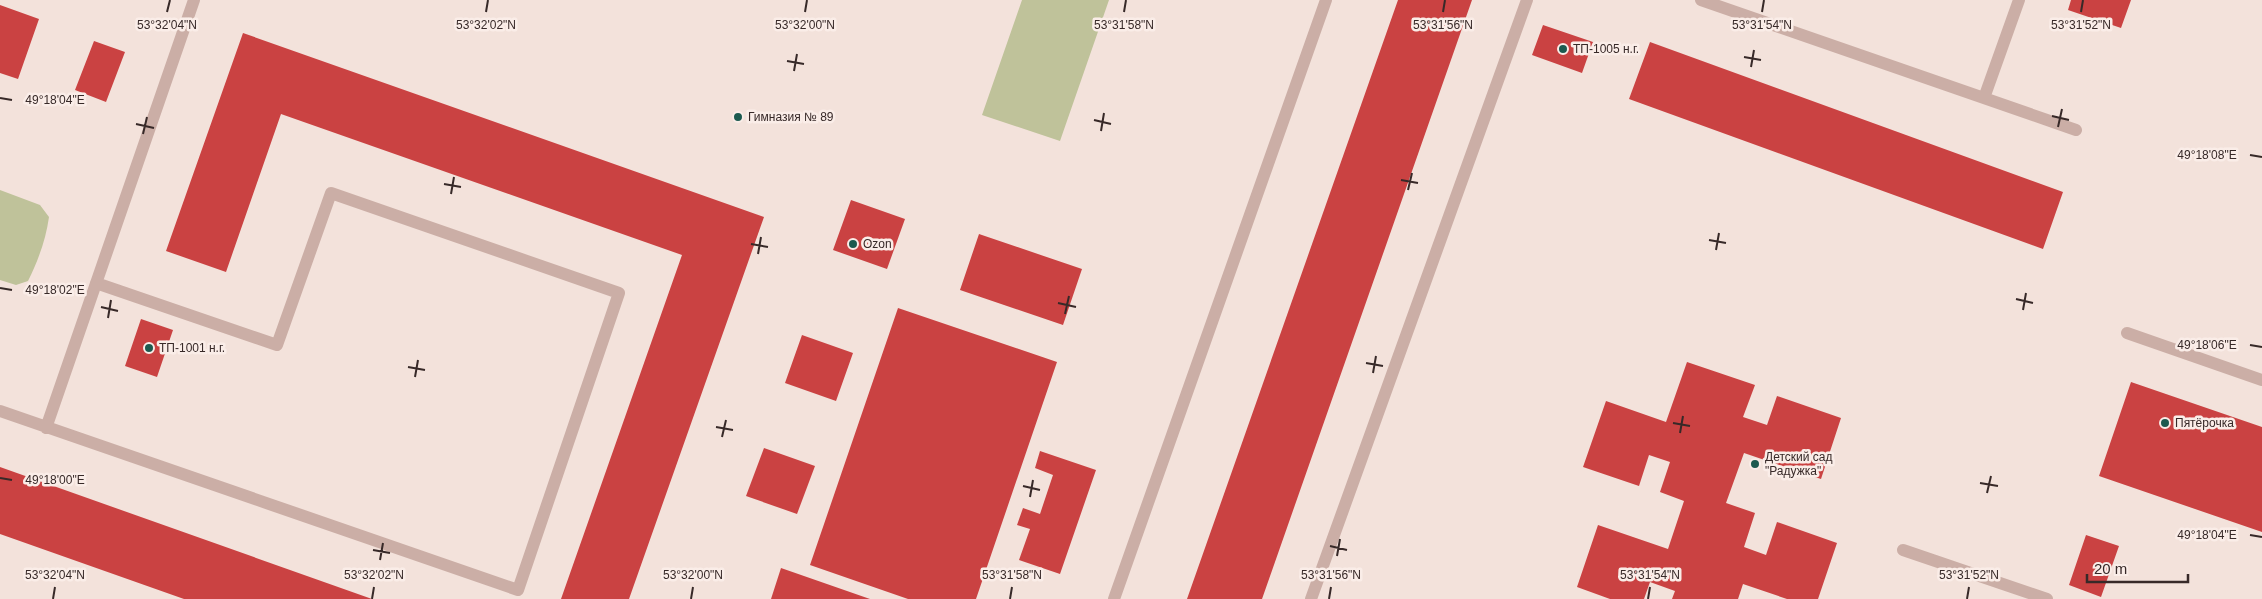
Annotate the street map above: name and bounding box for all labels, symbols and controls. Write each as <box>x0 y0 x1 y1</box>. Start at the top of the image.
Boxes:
text: 53°32'04"N <box>137 18 197 32</box>
text: 53°32'02"N <box>456 18 516 32</box>
text: 53°32'00"N <box>775 18 835 32</box>
text: 53°31'58"N <box>1094 18 1154 32</box>
text: 53°31'56"N <box>1413 18 1473 32</box>
text: 53°31'54"N <box>1732 18 1792 32</box>
text: 53°31'52"N <box>2051 18 2111 32</box>
place label: ТП-1005 н.г. <box>1573 42 1639 56</box>
marker: ТП-1005 н.г. <box>1557 43 1569 55</box>
text: 49°18'04"E <box>25 93 85 107</box>
place label: Гимназия № 89 <box>748 110 834 124</box>
marker: Гимназия № 89 <box>732 111 744 123</box>
text: 49°18'08"E <box>2177 148 2237 162</box>
place label: Ozon <box>863 237 892 251</box>
marker: Ozon <box>847 238 859 250</box>
text: 49°18'02"E <box>25 283 85 297</box>
text: 49°18'06"E <box>2177 338 2237 352</box>
place label: ТП-1001 н.г. <box>159 341 225 355</box>
marker: ТП-1001 н.г. <box>143 342 155 354</box>
place label: Пятёрочка <box>2175 416 2234 430</box>
marker: Пятёрочка <box>2159 417 2171 429</box>
place label: Детский сад "Радужка" <box>1765 450 1832 478</box>
marker: Детский сад "Радужка" <box>1749 458 1761 470</box>
text: 49°18'00"E <box>25 473 85 487</box>
text: 49°18'04"E <box>2177 528 2237 542</box>
scale bar <box>2087 552 2188 584</box>
text: 20 m <box>2094 560 2127 577</box>
text: 53°32'04"N <box>25 568 85 582</box>
text: 53°32'02"N <box>344 568 404 582</box>
text: 53°32'00"N <box>663 568 723 582</box>
text: 53°31'58"N <box>982 568 1042 582</box>
text: 53°31'56"N <box>1301 568 1361 582</box>
text: 53°31'54"N <box>1620 568 1680 582</box>
text: 53°31'52"N <box>1939 568 1999 582</box>

